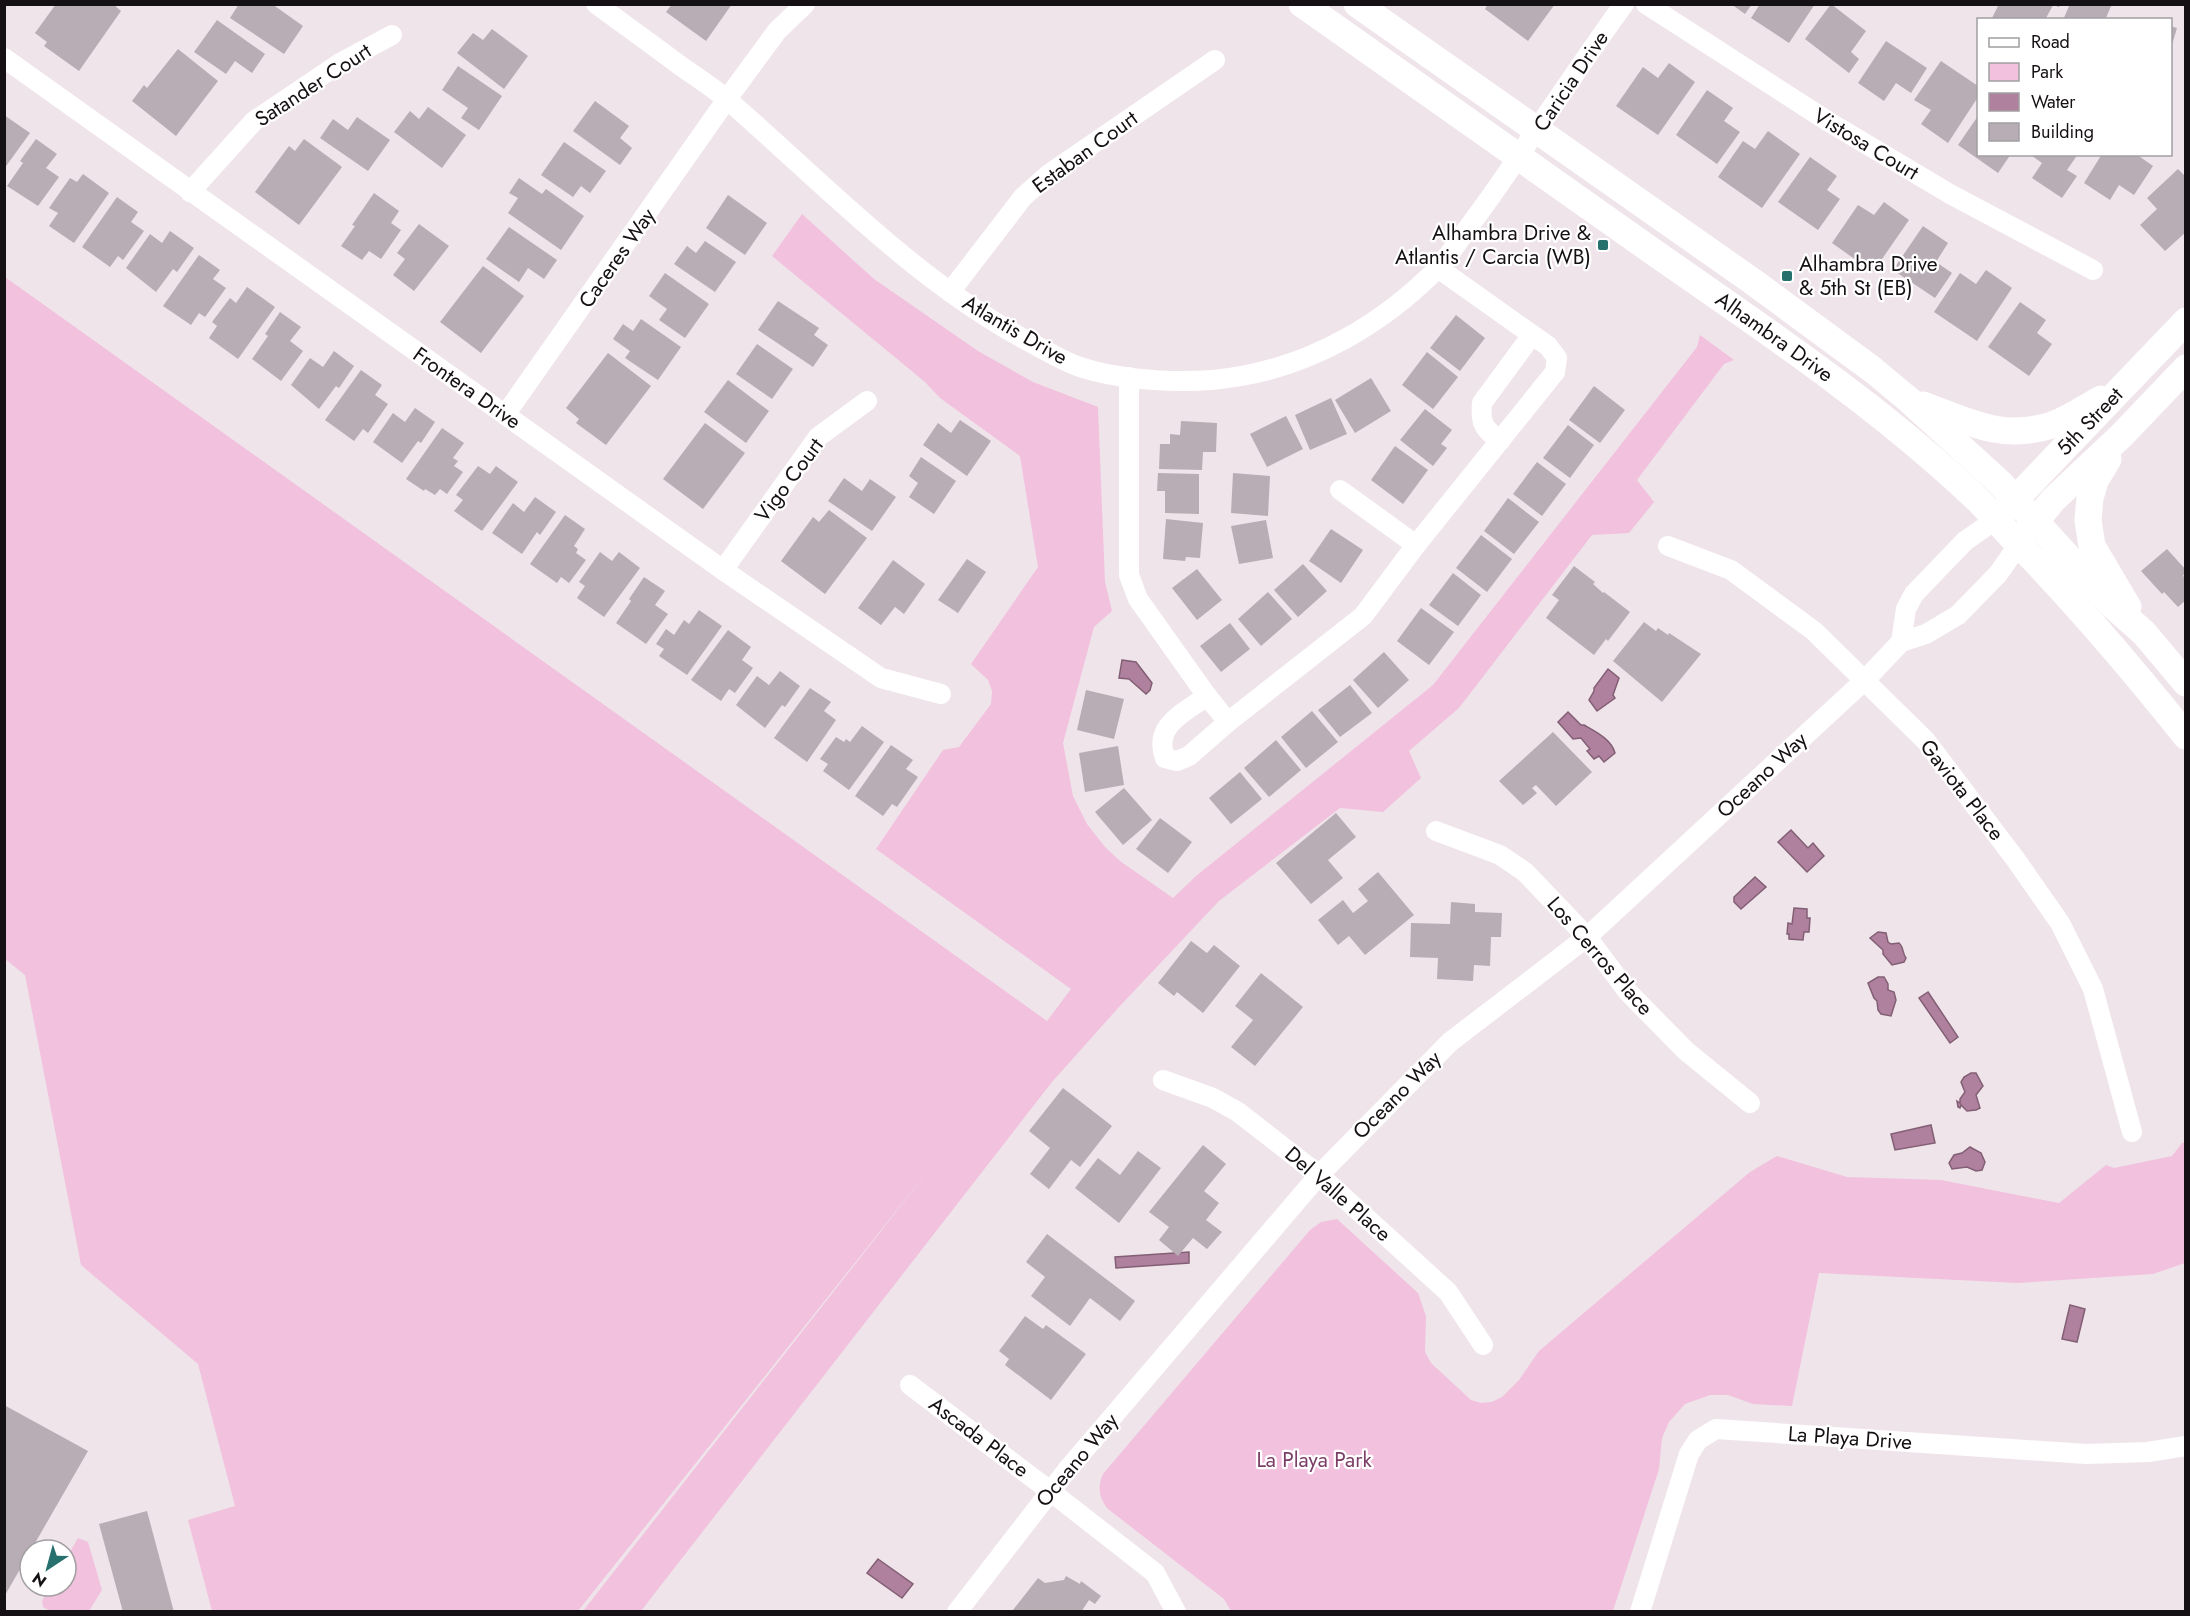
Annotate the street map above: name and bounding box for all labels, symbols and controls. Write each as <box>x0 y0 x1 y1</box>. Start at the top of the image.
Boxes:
legend <box>1977 18 2172 156</box>
street label: Caricia Drive <box>1526 24 1616 137</box>
text: Road <box>2031 29 2070 55</box>
street label: Satander Court <box>249 36 377 134</box>
text: Park <box>2031 59 2063 85</box>
text: Water <box>2031 89 2076 115</box>
street label: Vistosa Court <box>1808 101 1924 187</box>
street label: Estaban Court <box>1026 104 1144 200</box>
text: Building <box>2031 119 2094 145</box>
street label: Caceres Way <box>572 201 663 314</box>
place label: Alhambra Drive & Atlantis / Carcia (WB) <box>1395 218 1591 272</box>
marker: Alhambra Drive & Atlantis / Carcia (WB) <box>1596 238 1610 252</box>
place label: Alhambra Drive & 5th St (EB) <box>1799 249 1938 303</box>
marker: Alhambra Drive & 5th St (EB) <box>1780 269 1794 283</box>
street label: Alhambra Drive <box>1709 285 1840 390</box>
street label: Atlantis Drive <box>957 288 1073 372</box>
street label: Frontera Drive <box>407 340 527 436</box>
street label: 5th Street <box>2050 381 2130 462</box>
street label: Vigo Court <box>747 432 831 528</box>
street label: Oceano Way <box>1710 725 1815 825</box>
street label: Gaviota Place <box>1913 733 2011 847</box>
street label: Los Cerros Place <box>1540 890 1660 1022</box>
street label: Oceano Way <box>1346 1043 1449 1146</box>
street label: Del Valle Place <box>1278 1139 1398 1249</box>
street label: Ascada Place <box>923 1389 1035 1485</box>
street label: Oceano Way <box>1029 1406 1126 1513</box>
street label: La Playa Drive <box>1787 1419 1913 1457</box>
park label: La Playa Park <box>1256 1445 1372 1475</box>
north arrow <box>18 1538 78 1598</box>
text: N <box>28 1567 51 1593</box>

